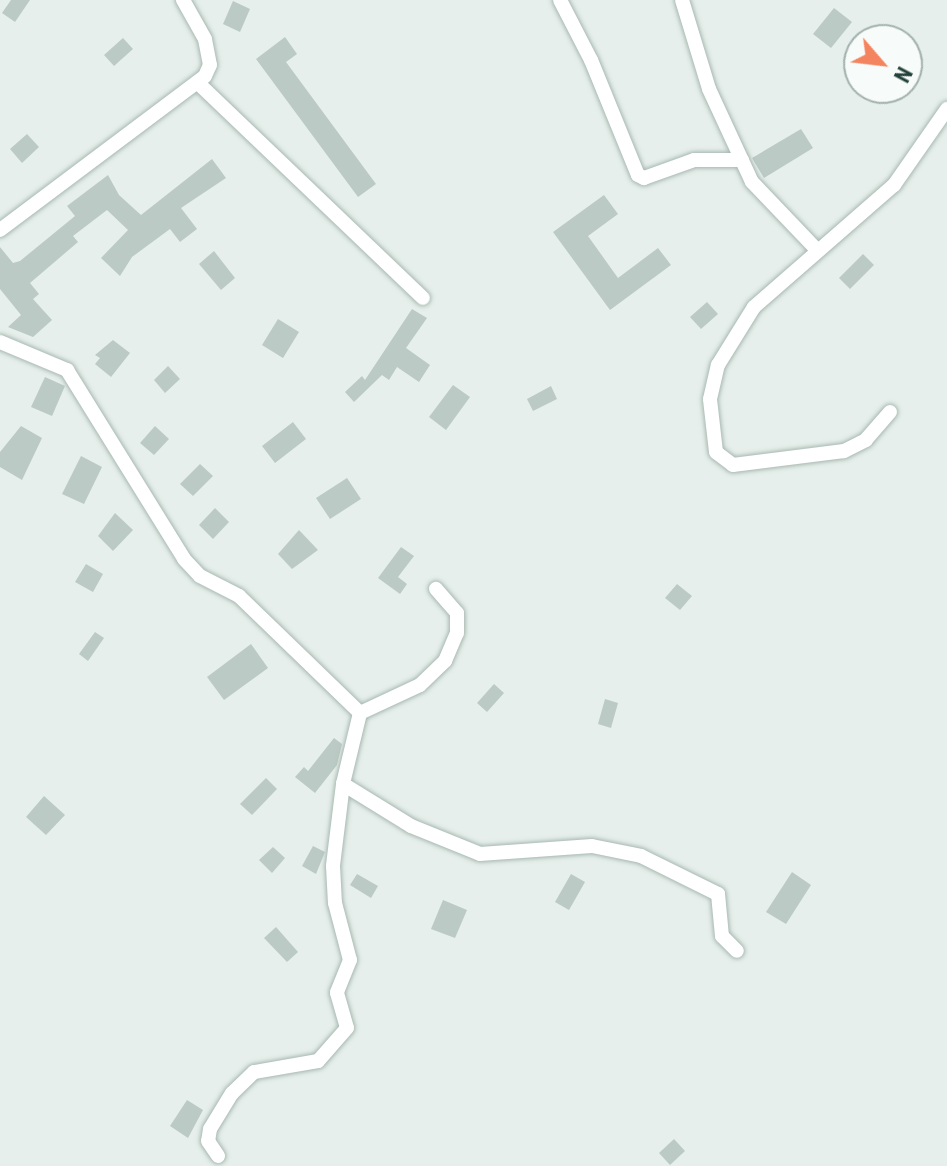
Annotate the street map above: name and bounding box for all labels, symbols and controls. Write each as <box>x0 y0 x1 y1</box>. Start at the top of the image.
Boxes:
north arrow <box>843 24 923 104</box>
text: N <box>889 63 917 86</box>

